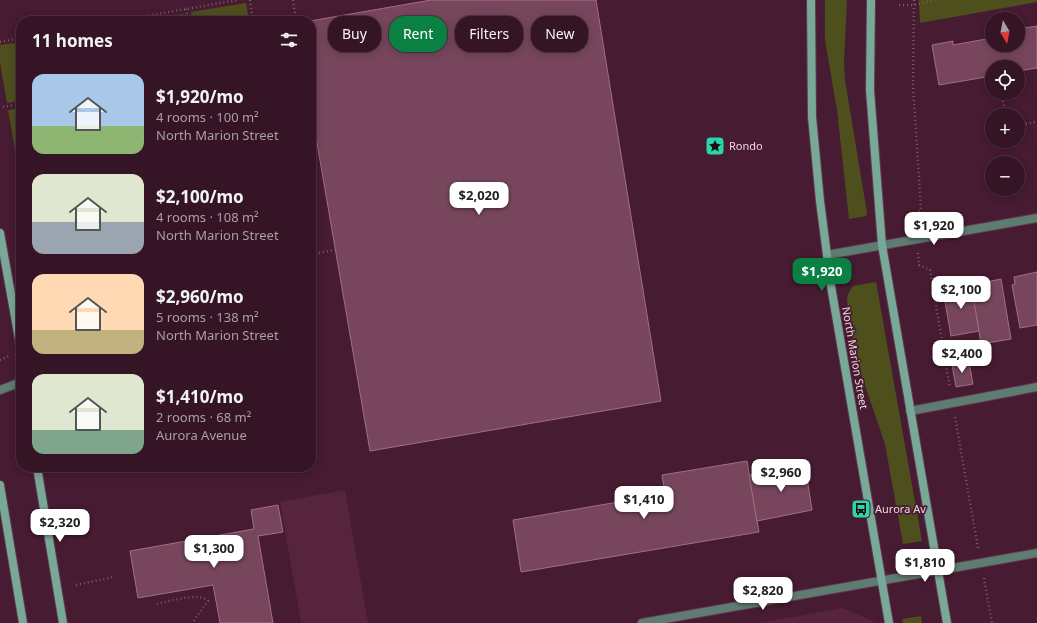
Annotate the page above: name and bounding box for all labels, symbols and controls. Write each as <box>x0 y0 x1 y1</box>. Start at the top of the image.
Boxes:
north arrow <box>985 12 1025 52</box>
map controls <box>985 12 1025 196</box>
chip: Buy <box>328 16 381 52</box>
chip: Rent <box>389 16 447 52</box>
chip: Filters <box>455 16 523 52</box>
chip: New <box>531 16 588 52</box>
text: 11 homes <box>32 29 113 52</box>
icon: filters <box>278 29 300 51</box>
button: locate <box>985 60 1025 100</box>
text: $1,920/mo <box>156 85 244 108</box>
icon: home <box>64 90 112 138</box>
text: 4 rooms · 100 m² <box>156 108 259 126</box>
button: + <box>985 108 1025 148</box>
text: North Marion Street <box>156 126 279 144</box>
place icon: Rondo <box>704 135 726 157</box>
place label: Rondo <box>729 138 763 153</box>
button: − <box>985 156 1025 196</box>
pin: $2,020 <box>446 182 512 216</box>
text: $2,100/mo <box>156 185 244 208</box>
text: $2,020 <box>459 186 499 204</box>
icon: home <box>64 190 112 238</box>
text: 4 rooms · 108 m² <box>156 208 259 226</box>
pin: $1,920 <box>901 212 967 246</box>
text: $1,920 <box>914 216 954 234</box>
text: North Marion Street <box>156 226 279 244</box>
pin: $1,920 <box>789 258 855 292</box>
text: $1,920 <box>802 262 842 280</box>
pin: $2,100 <box>928 276 994 310</box>
text: $2,100 <box>941 280 981 298</box>
text: $2,960/mo <box>156 285 244 308</box>
icon: home <box>64 290 112 338</box>
street label: North Marion Street <box>839 306 872 410</box>
text: 5 rooms · 138 m² <box>156 308 259 326</box>
text: North Marion Street <box>156 326 279 344</box>
pin: $2,400 <box>929 340 995 374</box>
text: $2,400 <box>942 344 982 362</box>
text: $1,410/mo <box>156 385 244 408</box>
icon: home <box>64 390 112 438</box>
text: 2 rooms · 68 m² <box>156 408 251 426</box>
text: Aurora Avenue <box>156 426 247 444</box>
pin: $2,960 <box>748 459 814 493</box>
text: $2,960 <box>761 463 801 481</box>
pin: $1,410 <box>611 486 677 520</box>
text: $1,410 <box>624 490 664 508</box>
bus stop icon: Aurora Av <box>850 498 872 520</box>
place label: Aurora Av <box>875 501 926 516</box>
pin: $2,320 <box>27 509 93 543</box>
text: $2,320 <box>40 513 80 531</box>
pin: $1,300 <box>181 535 247 569</box>
text: $1,300 <box>194 539 234 557</box>
pin: $1,810 <box>892 549 958 583</box>
text: $1,810 <box>905 553 945 571</box>
pin: $2,820 <box>730 577 796 611</box>
text: $2,820 <box>743 581 783 599</box>

